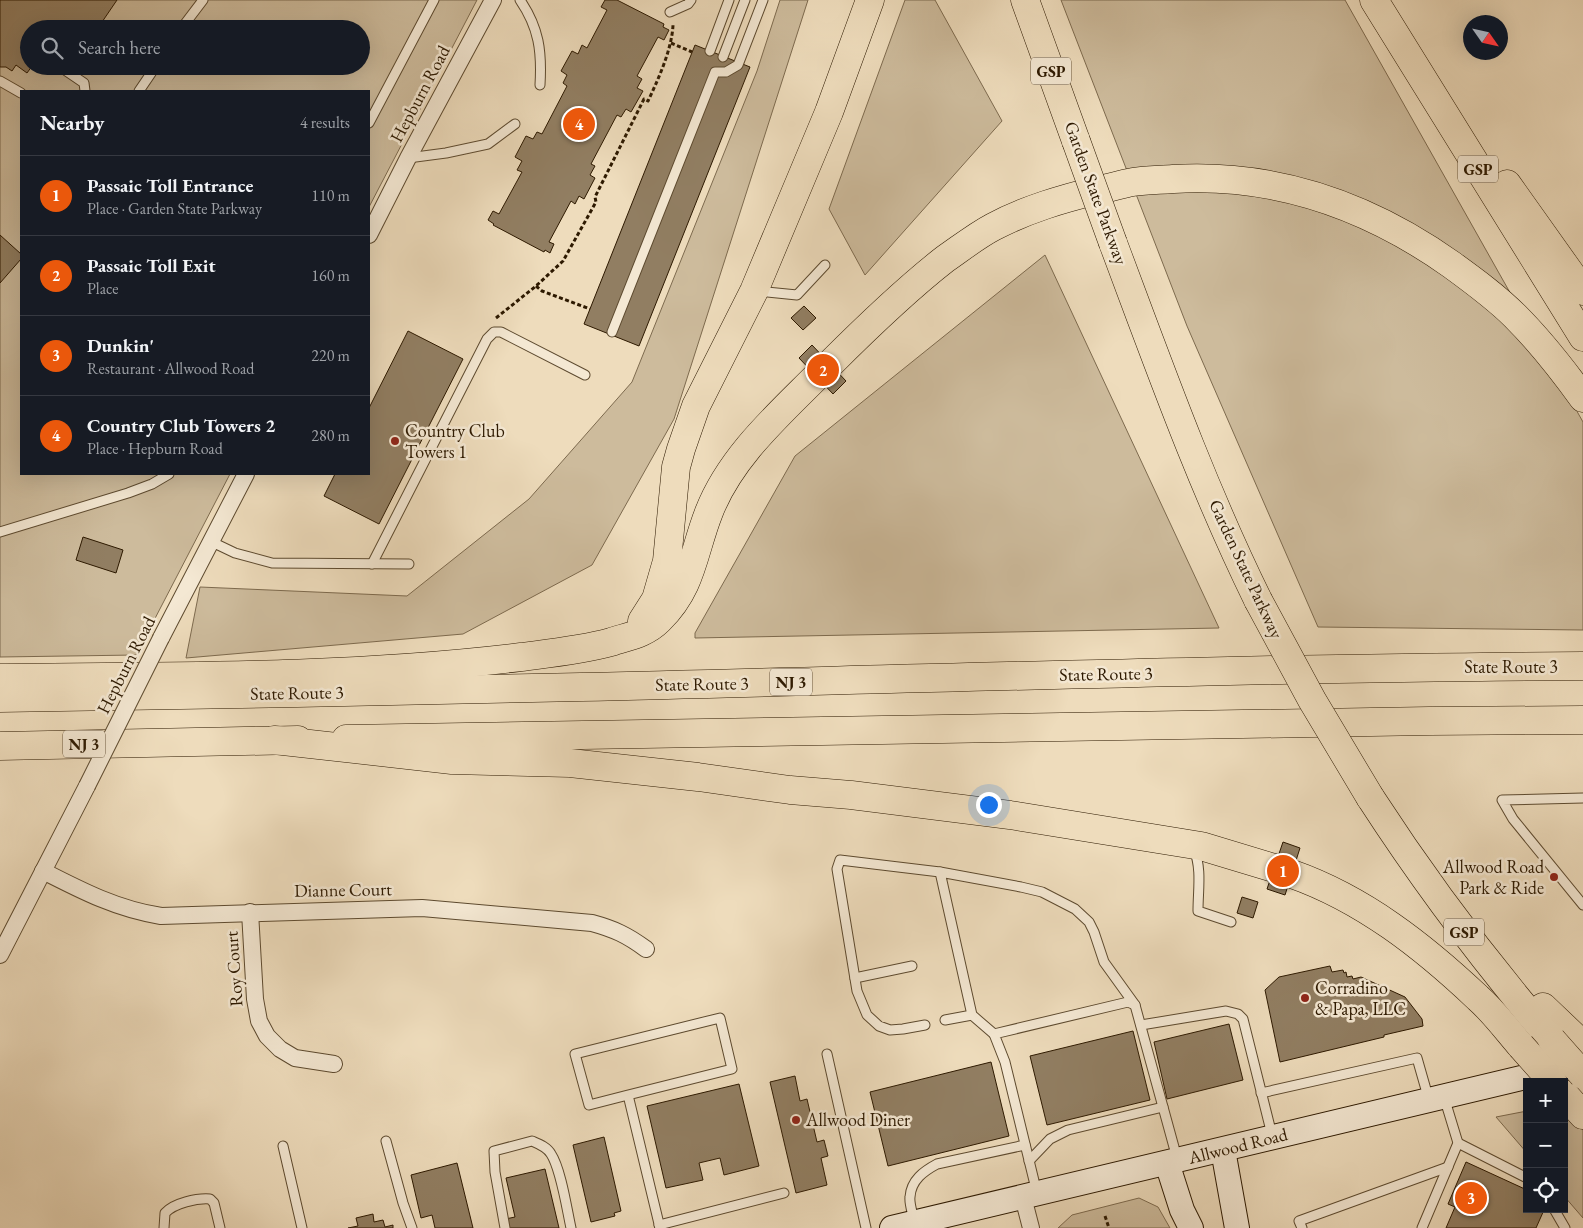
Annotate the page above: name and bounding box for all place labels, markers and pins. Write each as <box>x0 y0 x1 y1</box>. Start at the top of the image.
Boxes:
pin: 4 <box>563 105 595 143</box>
pin: 2 <box>807 351 839 389</box>
place label: Country Club Towers 1 <box>405 419 505 463</box>
marker: Country Club Towers 1 <box>389 435 401 447</box>
pin: 1 <box>1267 852 1299 890</box>
place label: Allwood Road Park & Ride <box>1442 855 1545 899</box>
marker: Allwood Road Park & Ride <box>1548 871 1560 883</box>
place label: Corradino & Papa, LLC <box>1315 976 1406 1020</box>
marker: Corradino & Papa, LLC <box>1299 992 1311 1004</box>
place label: Allwood Diner <box>805 1108 910 1131</box>
marker: Allwood Diner <box>790 1114 802 1126</box>
pin: 3 <box>1455 1179 1487 1217</box>

